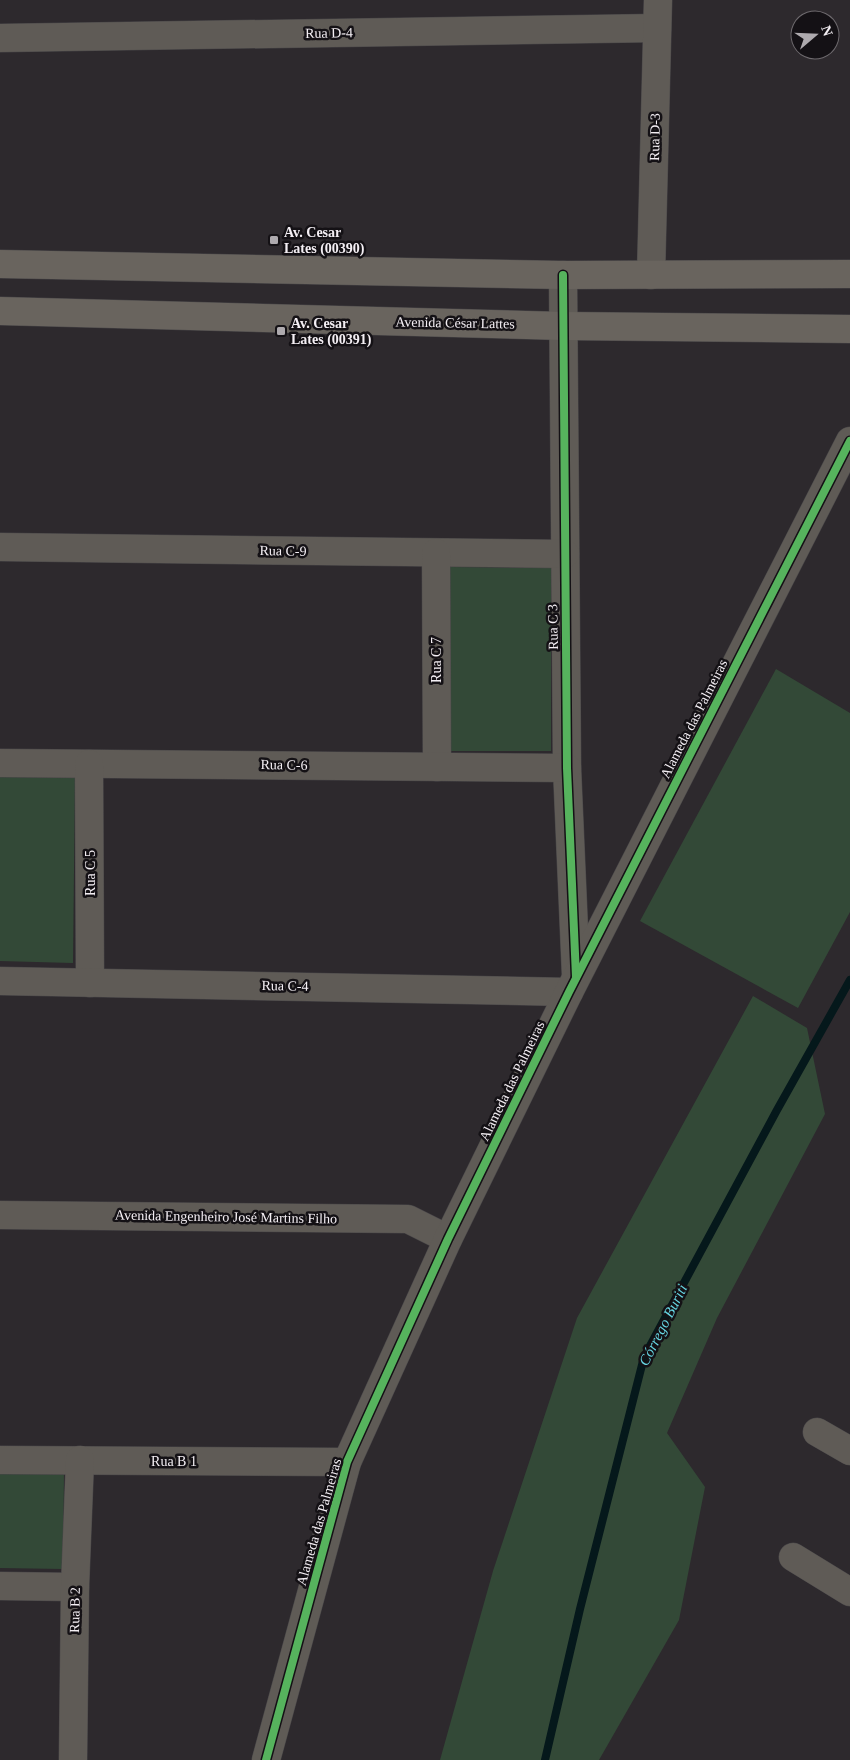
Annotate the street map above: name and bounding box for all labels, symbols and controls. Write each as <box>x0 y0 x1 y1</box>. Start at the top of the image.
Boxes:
north arrow <box>790 10 840 60</box>
text: N <box>818 24 836 38</box>
street label: Rua D-4 <box>305 25 353 41</box>
street label: Rua D-3 <box>647 113 663 161</box>
place label: Av. Cesar Lates (00390) <box>284 225 365 257</box>
marker: Av. Cesar Lates (00390) <box>268 234 280 246</box>
street label: Avenida César Lattes <box>395 314 515 332</box>
place label: Av. Cesar Lates (00391) <box>291 316 372 348</box>
marker: Av. Cesar Lates (00391) <box>275 325 287 337</box>
street label: Rua C-9 <box>259 543 307 559</box>
street label: Rua C 3 <box>545 604 561 650</box>
street label: Rua C 7 <box>429 637 444 683</box>
street label: Alameda das Palmeiras <box>657 657 731 781</box>
street label: Rua C-6 <box>260 757 308 773</box>
street label: Rua C 5 <box>83 850 98 896</box>
street label: Rua C-4 <box>261 978 309 994</box>
street label: Alameda das Palmeiras <box>476 1019 548 1143</box>
street label: Avenida Engenheiro José Martins Filho <box>115 1208 337 1226</box>
water label: Córrego Buriti <box>636 1282 690 1368</box>
street label: Rua B 1 <box>151 1454 197 1469</box>
street label: Alameda das Palmeiras <box>294 1457 344 1587</box>
street label: Rua B 2 <box>67 1587 83 1633</box>

